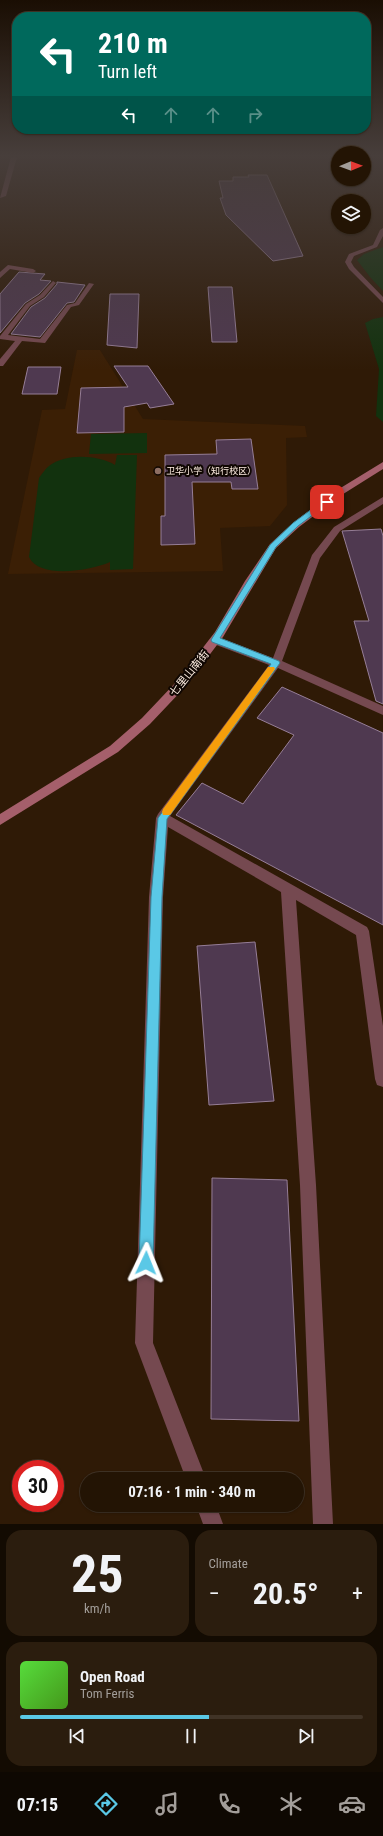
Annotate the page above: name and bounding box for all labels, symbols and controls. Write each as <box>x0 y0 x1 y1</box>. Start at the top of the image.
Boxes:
text: 210 m <box>98 27 168 60</box>
icon: left <box>32 28 84 80</box>
text: Turn left <box>98 61 157 82</box>
icon: left <box>118 104 140 126</box>
icon: ahead <box>160 104 182 126</box>
icon: ahead <box>202 104 224 126</box>
icon: right <box>244 104 266 126</box>
north arrow <box>331 146 371 186</box>
map controls <box>331 146 371 234</box>
button: layers <box>331 194 371 234</box>
place label: 卫华小学（知行校区） <box>166 465 256 476</box>
marker: 卫华小学（知行校区） <box>153 466 163 476</box>
pin <box>310 485 344 519</box>
icon: arrive <box>316 491 338 513</box>
street label: 七里山南街 <box>167 648 212 699</box>
position arrow <box>125 1242 167 1284</box>
speed limit sign: 30 <box>12 1460 64 1512</box>
text: 07:16 · 1 min · 340 m <box>128 1483 256 1501</box>
text: 25 <box>71 1544 124 1605</box>
text: Climate <box>209 1556 248 1571</box>
text: 20.5° <box>253 1576 319 1611</box>
text: − <box>209 1581 220 1606</box>
text: + <box>352 1581 363 1606</box>
text: km/h <box>84 1601 111 1616</box>
text: Open Road <box>80 1668 145 1686</box>
text: Tom Ferris <box>80 1686 134 1701</box>
icon: previous <box>66 1725 88 1747</box>
icon: pause <box>180 1725 202 1747</box>
icon: next <box>295 1725 317 1747</box>
icon: directions <box>92 1790 120 1818</box>
icon: music <box>153 1790 181 1818</box>
icon: phone <box>215 1790 243 1818</box>
icon: climate <box>277 1790 305 1818</box>
icon: car <box>338 1790 366 1818</box>
text: 07:15 <box>17 1794 58 1815</box>

